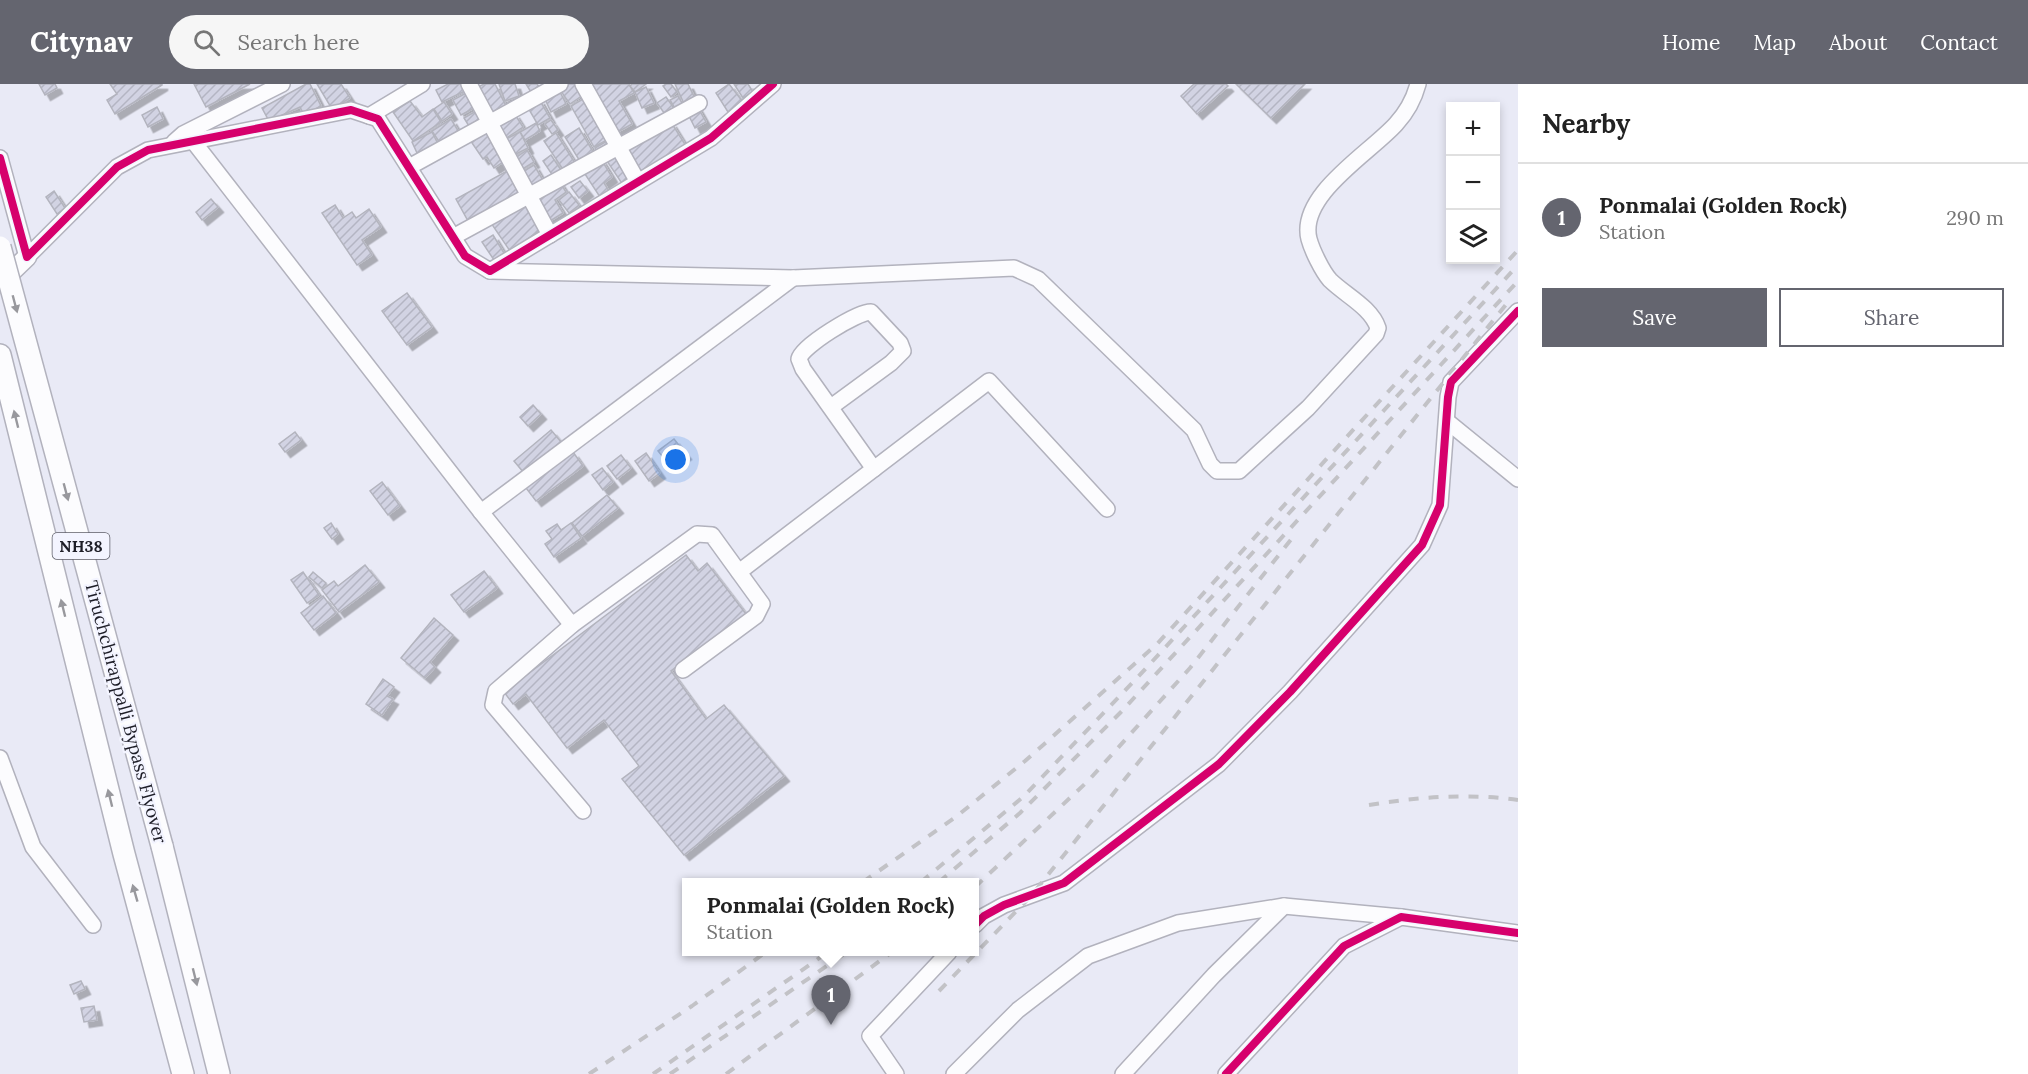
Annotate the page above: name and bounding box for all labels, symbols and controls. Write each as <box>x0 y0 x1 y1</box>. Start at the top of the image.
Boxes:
search box <box>169 15 589 69</box>
text: Citynav <box>30 24 133 60</box>
icon: search <box>190 26 223 59</box>
text: Search here <box>238 28 360 56</box>
text: Home <box>1662 29 1720 56</box>
text: Map <box>1753 29 1796 56</box>
text: About <box>1829 29 1887 56</box>
text: Contact <box>1920 29 1998 56</box>
map controls <box>1446 102 1500 264</box>
button: + <box>1446 102 1500 156</box>
text: Nearby <box>1542 107 1630 140</box>
button: − <box>1446 156 1500 210</box>
text: Ponmalai (Golden Rock) <box>1599 191 1847 219</box>
text: 1 <box>1557 205 1566 230</box>
text: 290 m <box>1946 205 2004 230</box>
button: layers <box>1446 210 1500 264</box>
text: Station <box>1599 219 1665 244</box>
button: Save <box>1542 288 1767 347</box>
button: Share <box>1779 288 2004 347</box>
one-way arrow <box>11 295 21 313</box>
one-way arrow <box>11 410 20 428</box>
your location <box>661 445 690 474</box>
one-way arrow <box>62 483 71 501</box>
road number: NH38 <box>52 533 110 559</box>
street label: Tiruchchirappalli Bypass Flyover <box>80 578 172 846</box>
one-way arrow <box>58 599 67 617</box>
one-way arrow <box>105 788 114 806</box>
popup <box>682 878 979 956</box>
one-way arrow <box>130 884 139 902</box>
text: Ponmalai (Golden Rock) <box>707 891 954 919</box>
text: Station <box>707 919 773 944</box>
one-way arrow <box>191 968 200 986</box>
pin: 1 <box>812 976 850 1025</box>

